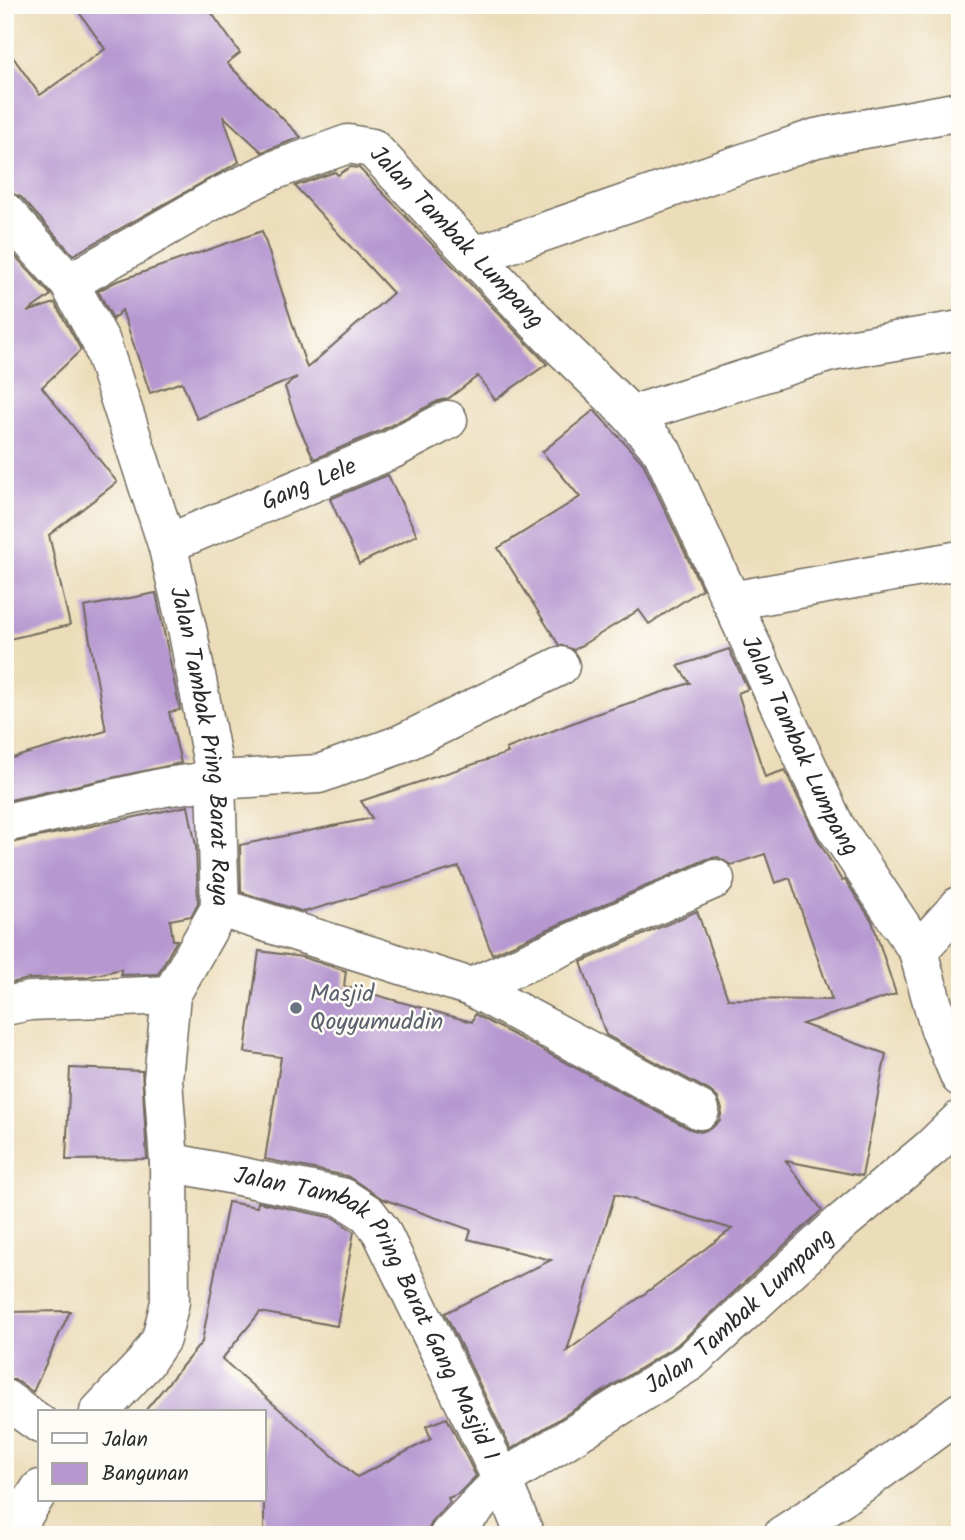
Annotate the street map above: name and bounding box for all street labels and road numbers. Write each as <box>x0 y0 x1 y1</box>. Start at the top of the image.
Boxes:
street label: Jalan Tambak Lumpang <box>360 137 554 338</box>
street label: Gang Lele <box>255 447 363 522</box>
street label: Jalan Tambak Pring Barat Raya <box>158 583 239 907</box>
street label: Jalan Tambak Lumpang <box>730 629 869 864</box>
street label: Jalan Tambak Pring Barat Gang Masjid I <box>231 1156 510 1468</box>
street label: Jalan Tambak Lumpang <box>638 1218 844 1405</box>

